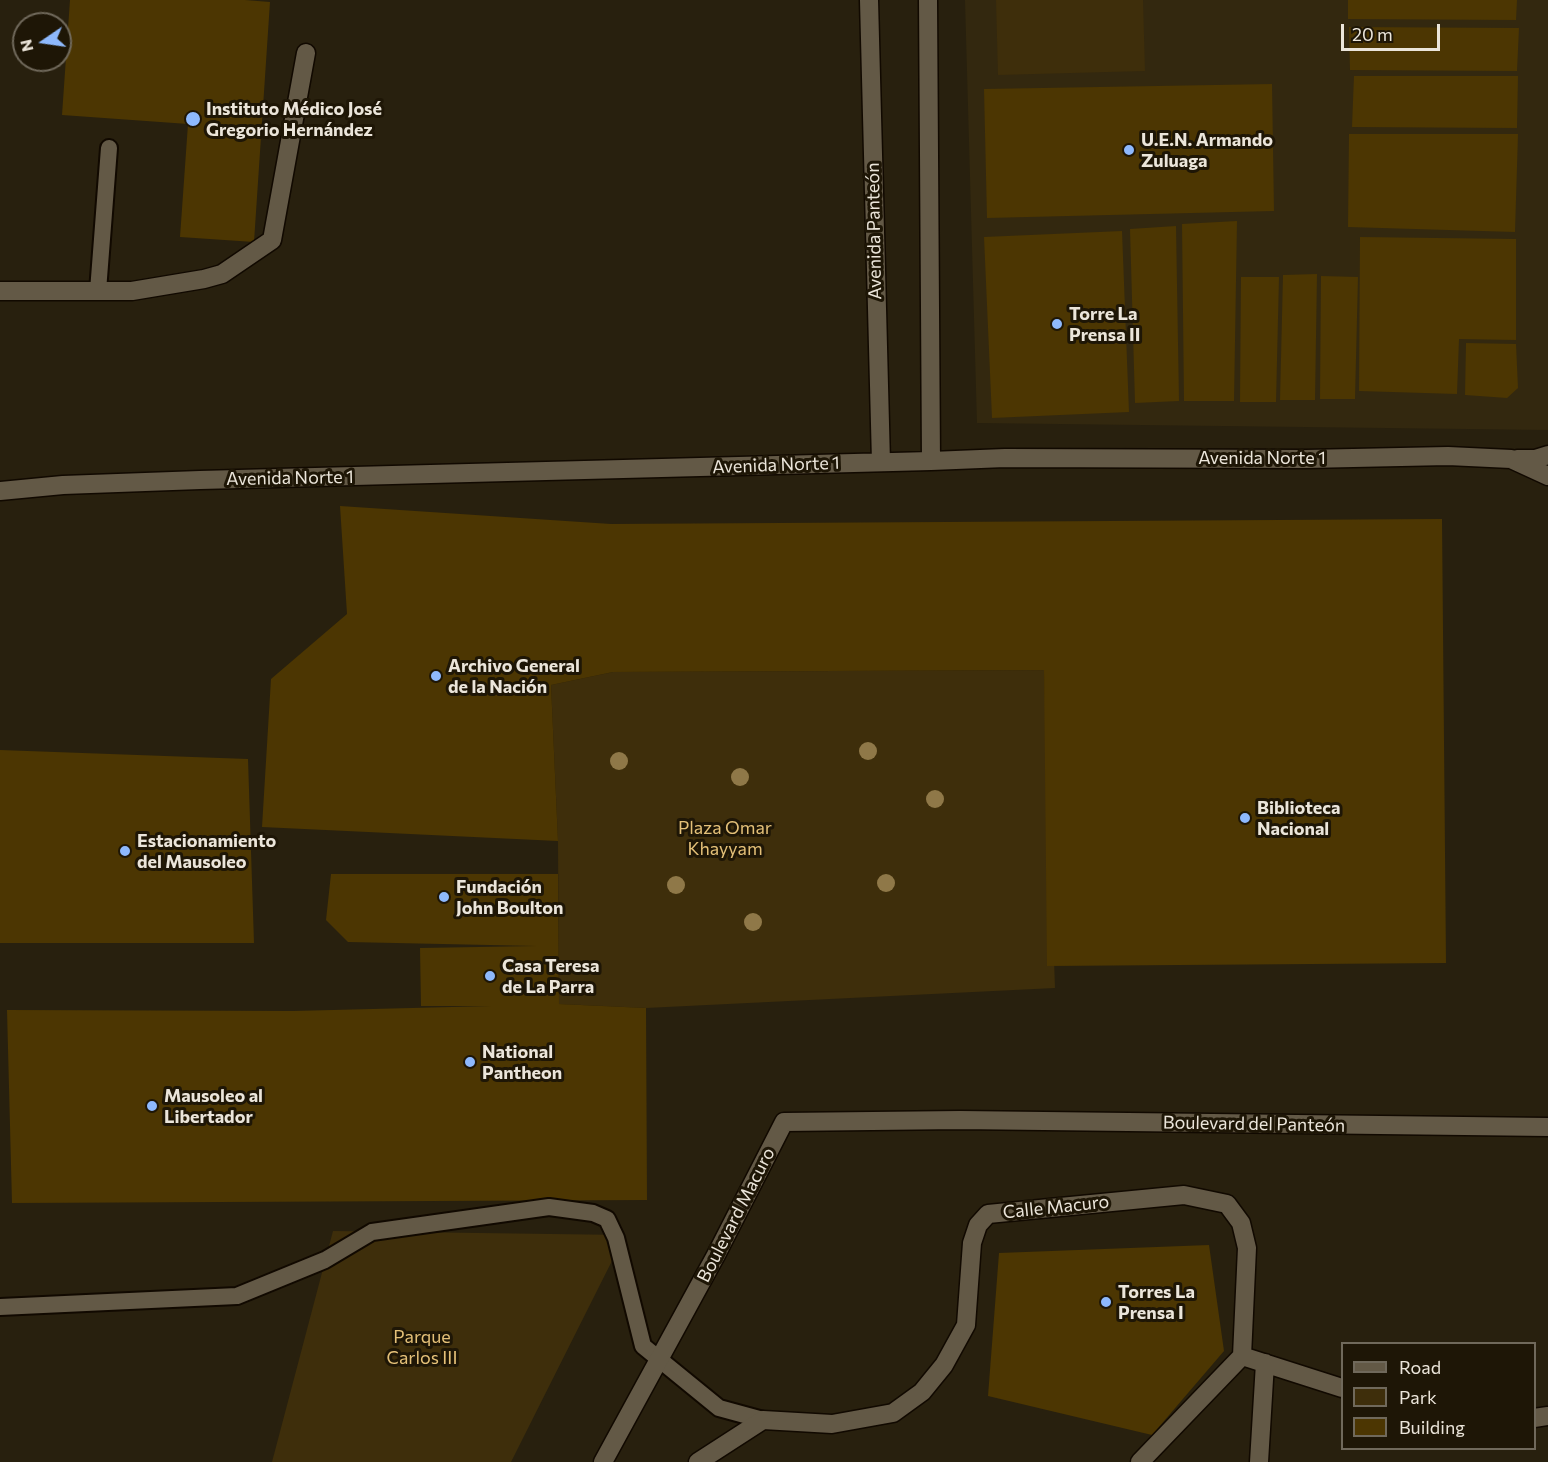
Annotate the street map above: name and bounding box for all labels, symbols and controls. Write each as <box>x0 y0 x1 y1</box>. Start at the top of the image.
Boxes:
north arrow <box>12 12 72 72</box>
scale bar <box>1344 12 1443 50</box>
text: 20 m <box>1352 23 1393 45</box>
text: N <box>15 38 37 54</box>
place label: Instituto Médico José Gregorio Hernández <box>206 98 382 140</box>
marker: Instituto Médico José Gregorio Hernández <box>184 110 202 128</box>
place label: U.E.N. Armando Zuluaga <box>1141 129 1273 172</box>
marker: U.E.N. Armando Zuluaga <box>1122 143 1136 157</box>
street label: Avenida Panteón <box>862 162 886 300</box>
place label: Torre La Prensa II <box>1069 303 1140 346</box>
marker: Torre La Prensa II <box>1050 317 1064 331</box>
street label: Avenida Norte 1 <box>1198 447 1326 469</box>
street label: Avenida Norte 1 <box>712 452 840 478</box>
street label: Avenida Norte 1 <box>226 466 354 490</box>
place label: Archivo General de la Nación <box>448 655 580 698</box>
marker: Archivo General de la Nación <box>429 669 443 683</box>
place label: Biblioteca Nacional <box>1257 797 1340 840</box>
marker: Biblioteca Nacional <box>1238 811 1252 825</box>
park label: Plaza Omar Khayyam <box>678 817 772 860</box>
place label: Estacionamiento del Mausoleo <box>137 830 276 872</box>
marker: Estacionamiento del Mausoleo <box>118 844 132 858</box>
place label: Fundación John Boulton <box>456 876 563 918</box>
marker: Fundación John Boulton <box>437 890 451 904</box>
place label: Casa Teresa de La Parra <box>502 955 599 998</box>
marker: Casa Teresa de La Parra <box>483 969 497 983</box>
place label: National Pantheon <box>482 1041 562 1084</box>
marker: National Pantheon <box>463 1055 477 1069</box>
place label: Mausoleo al Libertador <box>164 1085 263 1128</box>
marker: Mausoleo al Libertador <box>145 1099 159 1113</box>
street label: Boulevard del Panteón <box>1163 1112 1345 1136</box>
street label: Boulevard Macuro <box>693 1144 779 1286</box>
street label: Calle Macuro <box>1002 1191 1110 1223</box>
place label: Torres La Prensa I <box>1118 1281 1195 1324</box>
marker: Torres La Prensa I <box>1099 1295 1113 1309</box>
park label: Parque Carlos III <box>387 1326 457 1368</box>
legend <box>1341 1342 1536 1450</box>
text: Road <box>1399 1356 1441 1378</box>
text: Park <box>1399 1386 1437 1408</box>
text: Building <box>1399 1416 1465 1438</box>

